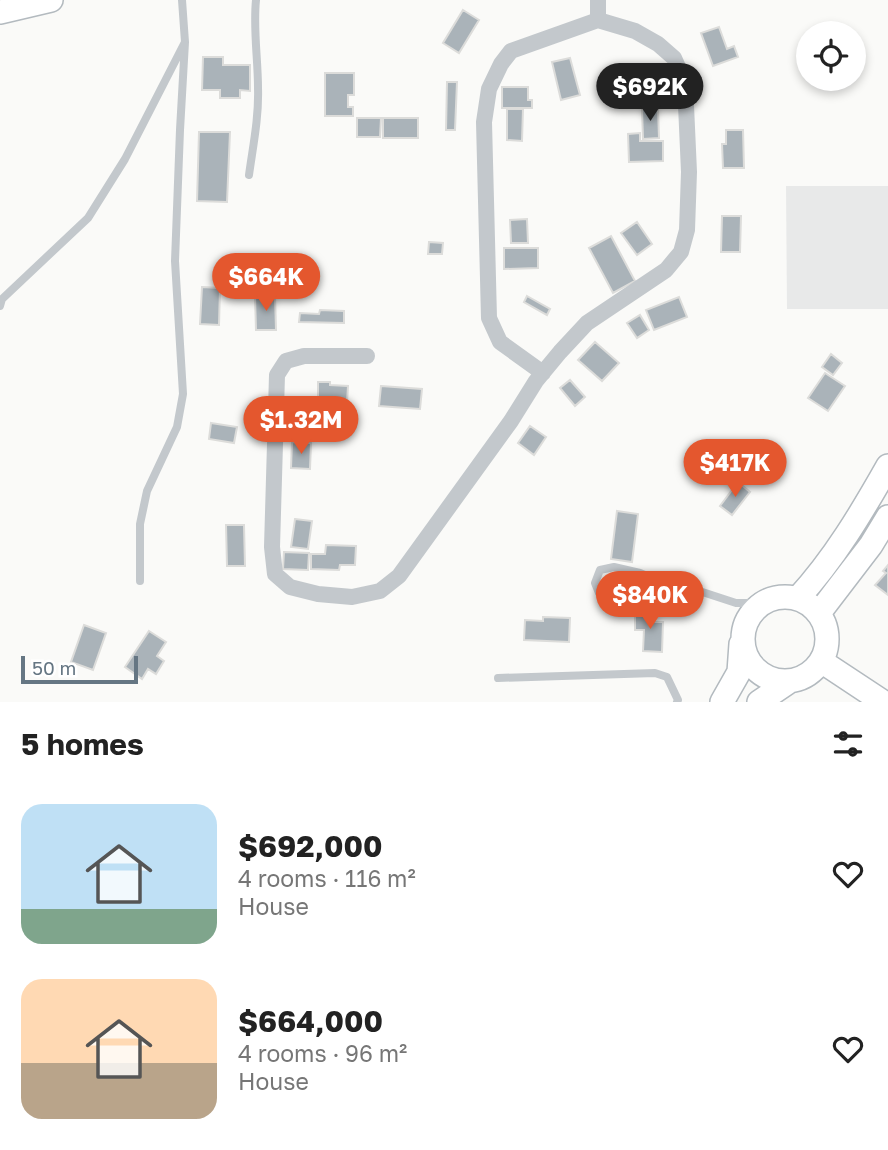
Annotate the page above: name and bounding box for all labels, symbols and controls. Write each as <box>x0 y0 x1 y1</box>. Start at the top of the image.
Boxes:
map controls <box>796 21 866 91</box>
button: locate <box>796 21 866 91</box>
pin: $692K <box>601 64 699 123</box>
text: $692K <box>612 72 688 100</box>
pin: $664K <box>217 254 315 313</box>
text: $664K <box>228 262 304 290</box>
pin: $1.32M <box>244 396 358 456</box>
text: $1.32M <box>259 405 343 433</box>
pin: $417K <box>686 440 784 499</box>
text: $417K <box>700 448 770 476</box>
pin: $840K <box>601 572 699 631</box>
text: $840K <box>612 580 688 608</box>
scale bar <box>21 653 138 685</box>
text: 50 m <box>32 656 76 679</box>
icon: filters <box>829 725 867 763</box>
text: 5 homes <box>21 726 144 762</box>
text: $692,000 <box>238 828 383 864</box>
icon: home <box>77 832 161 916</box>
icon: heart <box>829 855 867 893</box>
text: 4 rooms · 116 m² <box>238 864 416 892</box>
text: House <box>238 892 309 920</box>
text: $664,000 <box>238 1003 383 1039</box>
icon: home <box>77 1007 161 1091</box>
icon: heart <box>829 1030 867 1068</box>
text: 4 rooms · 96 m² <box>238 1039 407 1067</box>
text: House <box>238 1067 309 1095</box>

